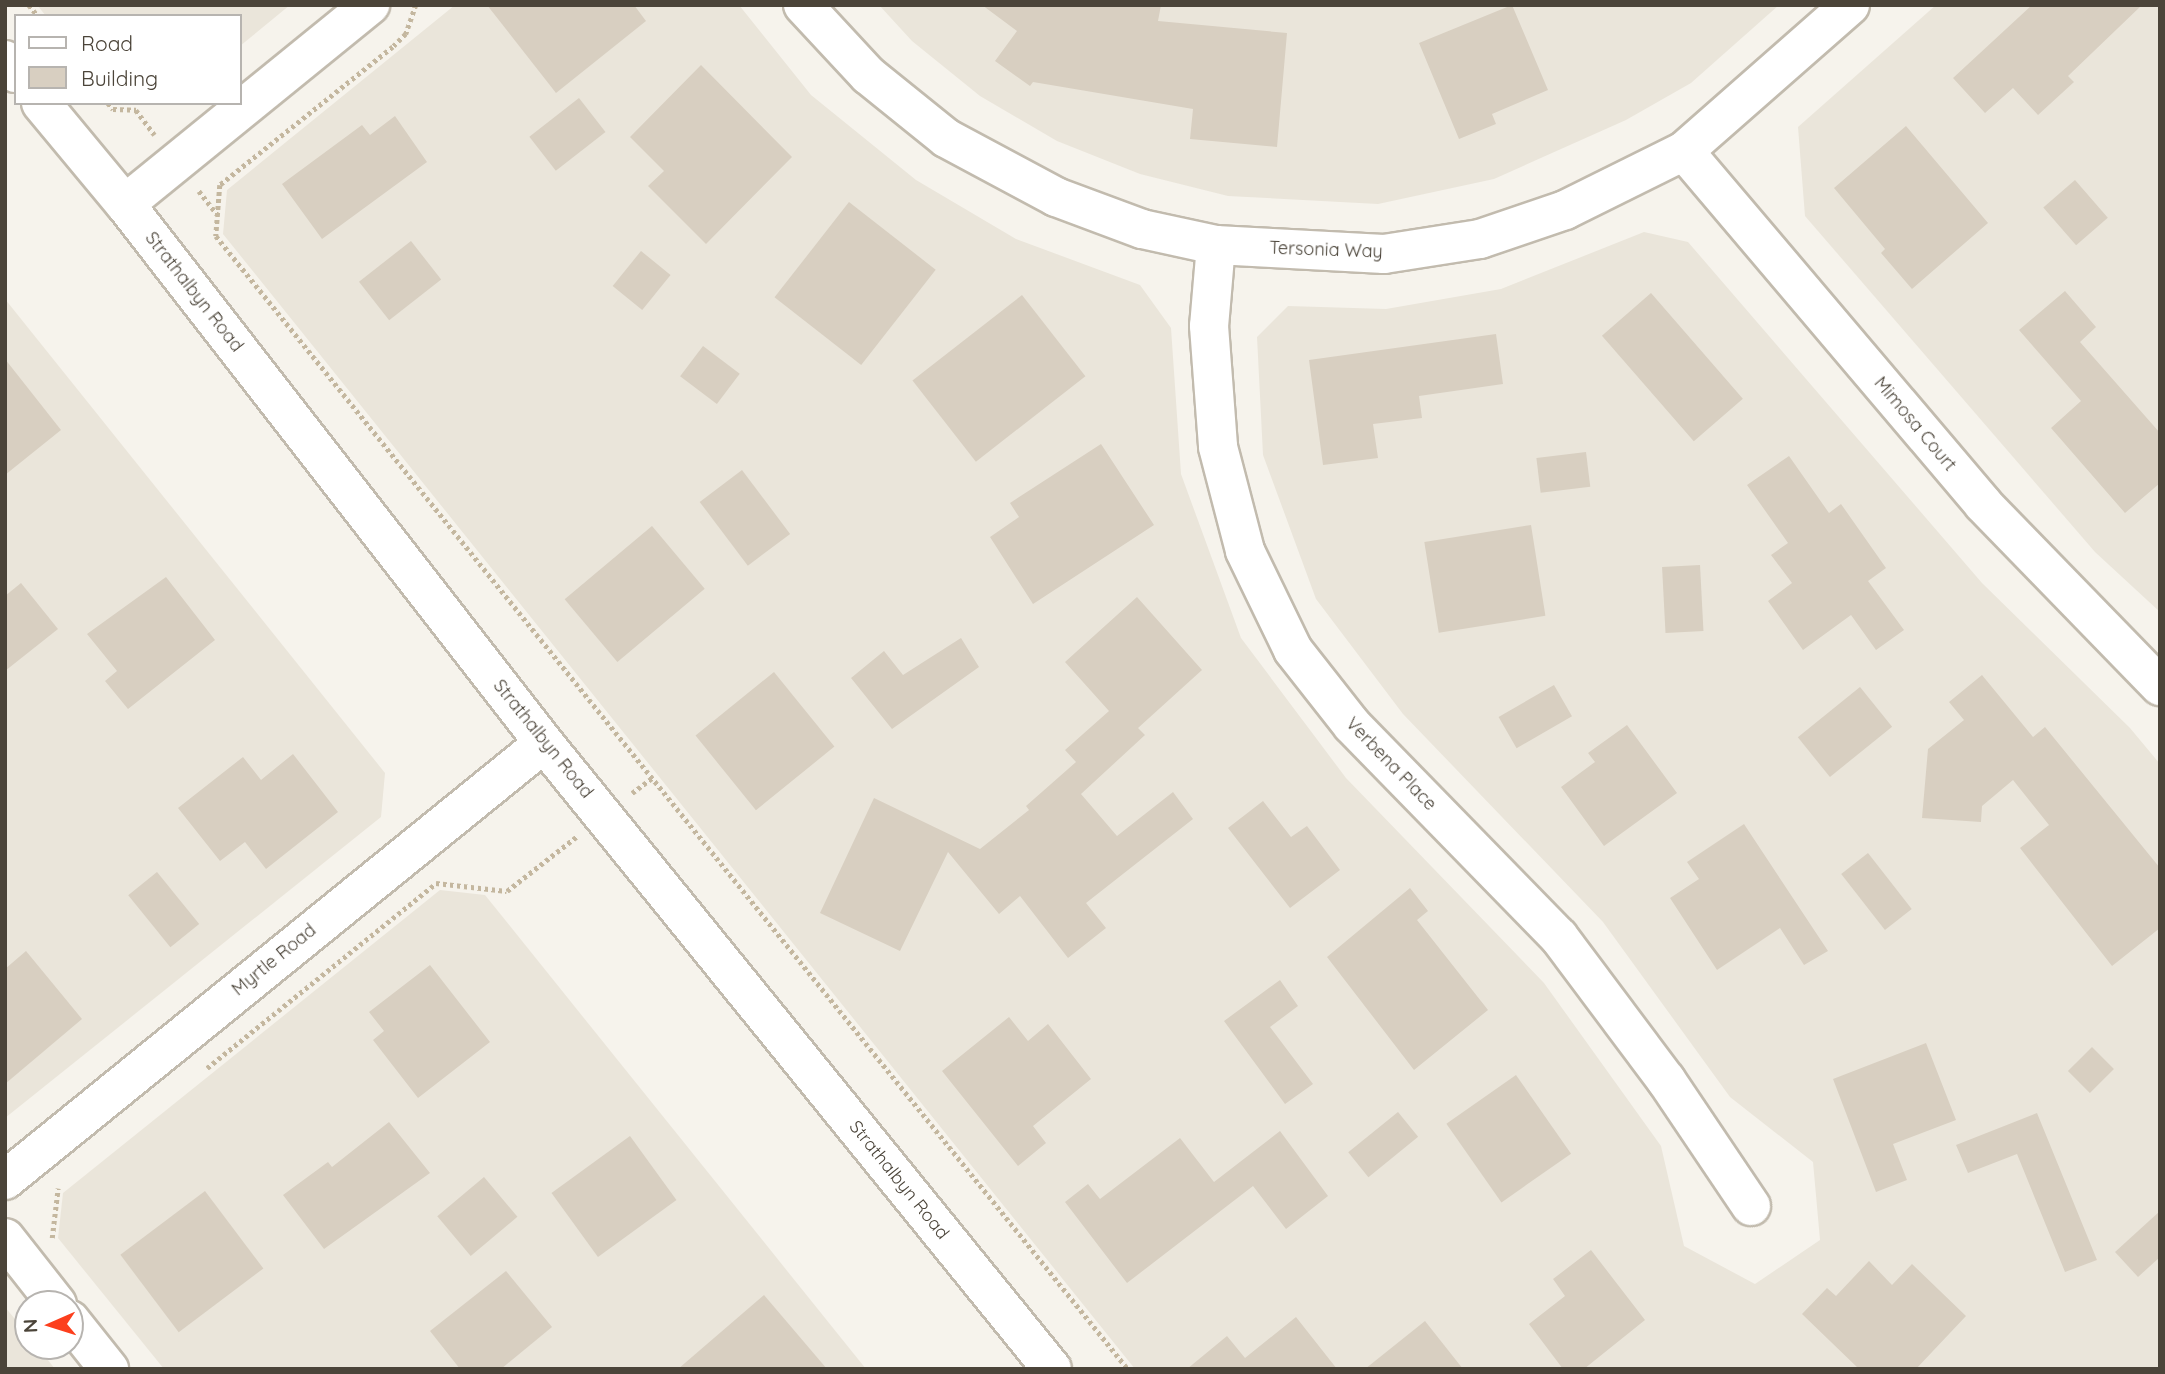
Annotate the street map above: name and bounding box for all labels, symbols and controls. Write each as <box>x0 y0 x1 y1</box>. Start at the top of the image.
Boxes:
legend <box>14 14 242 105</box>
text: Road <box>81 30 133 56</box>
text: Building <box>81 65 158 91</box>
street label: Strathalbyn Road <box>140 228 248 356</box>
street label: Tersonia Way <box>1269 237 1383 263</box>
street label: Mimosa Court <box>1869 372 1961 476</box>
street label: Strathalbyn Road <box>489 675 597 803</box>
street label: Verbena Place <box>1341 713 1441 815</box>
street label: Myrtle Road <box>228 920 320 1000</box>
street label: Strathalbyn Road <box>845 1116 953 1244</box>
north arrow <box>14 1290 84 1360</box>
text: N <box>18 1318 42 1334</box>

